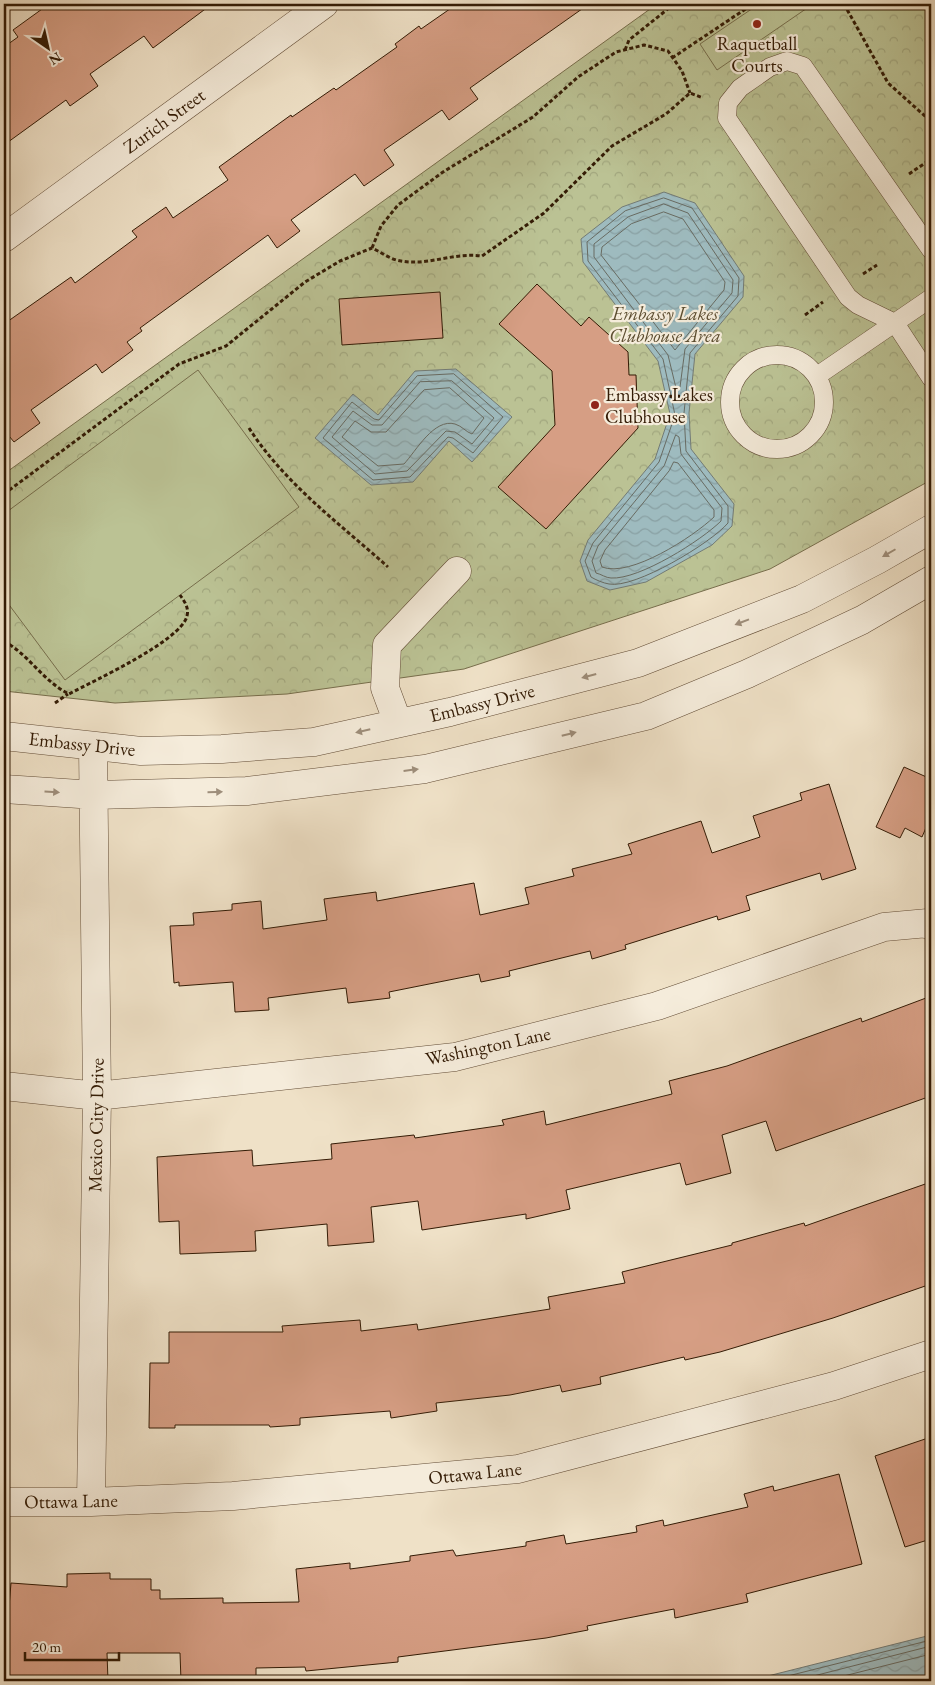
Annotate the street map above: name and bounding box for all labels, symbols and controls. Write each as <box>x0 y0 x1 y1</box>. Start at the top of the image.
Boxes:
marker: Raquetball Courts <box>751 18 763 30</box>
north arrow <box>22 22 72 72</box>
place label: Raquetball Courts <box>717 31 798 78</box>
text: N <box>45 48 65 70</box>
street label: Zurich Street <box>118 83 210 159</box>
park label: Embassy Lakes Clubhouse Area <box>609 301 721 348</box>
place label: Embassy Lakes Clubhouse <box>605 382 713 429</box>
marker: Embassy Lakes Clubhouse <box>589 399 601 411</box>
one-way arrow <box>883 549 896 558</box>
one-way arrow <box>734 618 749 626</box>
one-way arrow <box>582 672 597 680</box>
street label: Embassy Drive <box>427 678 537 728</box>
street label: Embassy Drive <box>27 726 137 762</box>
one-way arrow <box>356 727 371 735</box>
one-way arrow <box>562 730 577 738</box>
one-way arrow <box>403 766 419 774</box>
one-way arrow <box>207 788 223 796</box>
one-way arrow <box>45 789 61 797</box>
street label: Washington Lane <box>423 1021 553 1071</box>
street label: Mexico City Drive <box>82 1058 110 1192</box>
street label: Ottawa Lane <box>427 1456 523 1490</box>
street label: Ottawa Lane <box>24 1488 118 1514</box>
scale bar <box>25 1630 119 1662</box>
text: 20 m <box>32 1637 61 1656</box>

